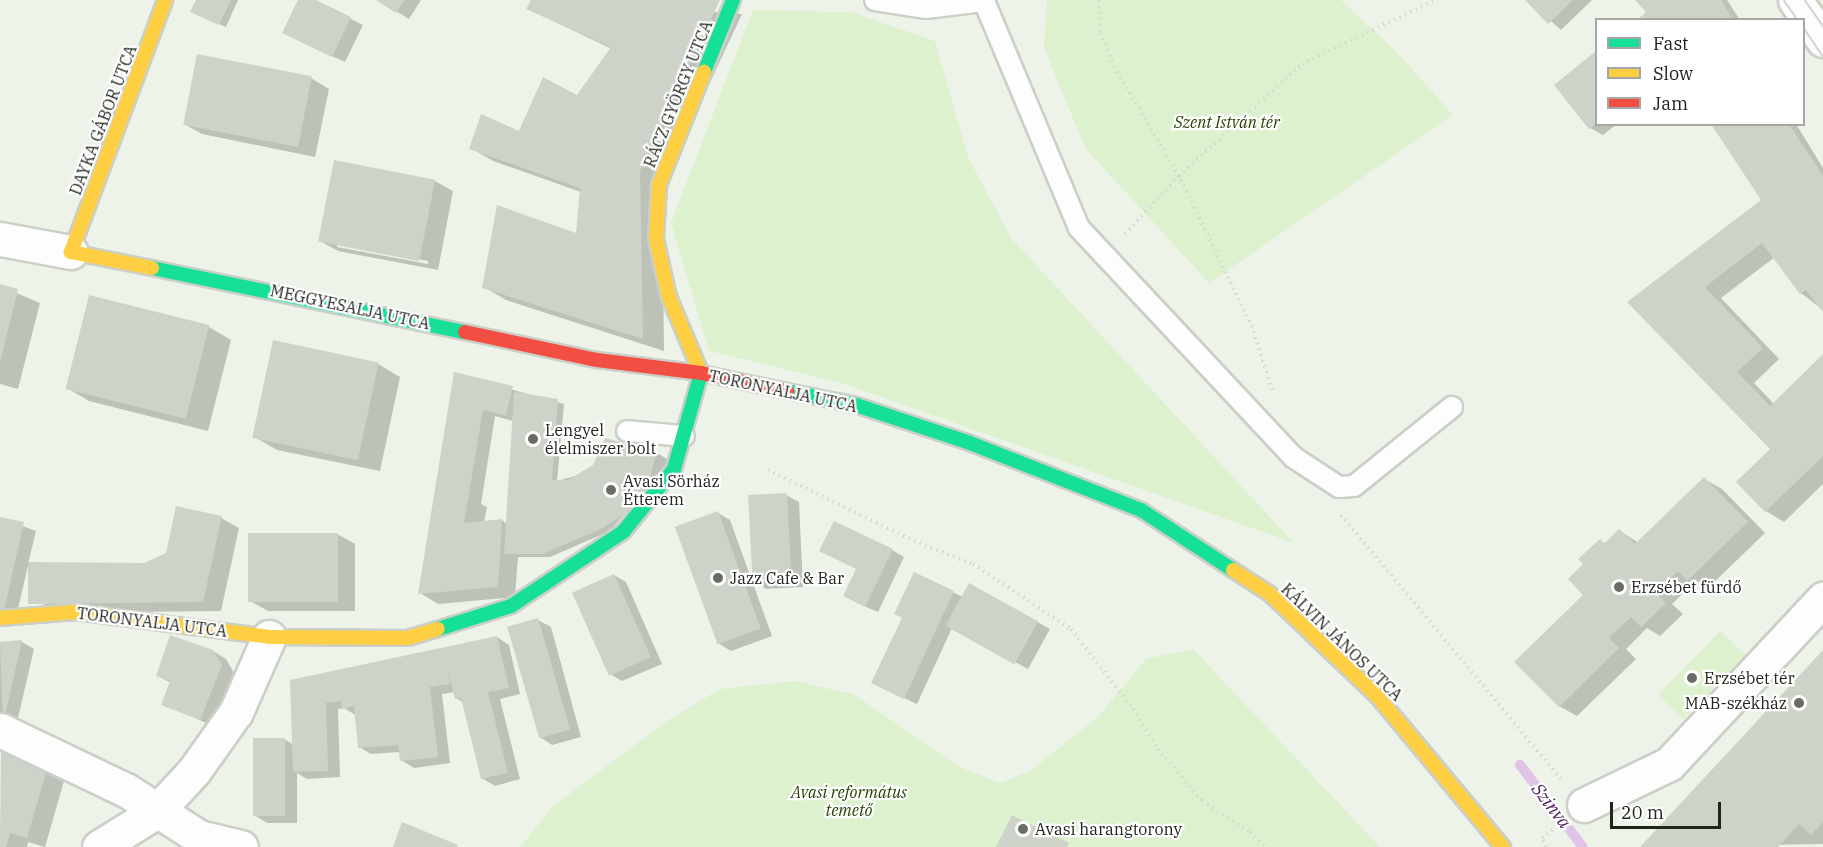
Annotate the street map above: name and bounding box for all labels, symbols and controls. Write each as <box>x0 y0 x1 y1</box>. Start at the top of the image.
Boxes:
street label: RÁCZ GYÖRGY UTCA <box>640 18 716 170</box>
legend <box>1595 18 1805 126</box>
text: Fast <box>1653 32 1688 55</box>
street label: DAYKA GÁBOR UTCA <box>65 42 141 198</box>
text: Slow <box>1653 62 1693 85</box>
text: Jam <box>1653 92 1688 115</box>
park label: Szent István tér <box>1174 112 1280 132</box>
street label: MEGGYESALJA UTCA <box>269 281 431 333</box>
street label: TORONYALJA UTCA <box>707 366 859 416</box>
place label: Lengyel élelmiszer bolt <box>545 420 656 458</box>
marker: Lengyel élelmiszer bolt <box>526 432 540 446</box>
place label: Avasi Sörház Étterem <box>623 471 720 509</box>
marker: Avasi Sörház Étterem <box>604 483 618 497</box>
place label: Jazz Cafe & Bar <box>730 568 844 588</box>
marker: Jazz Cafe & Bar <box>711 571 725 585</box>
place label: Erzsébet fürdő <box>1631 577 1742 597</box>
street label: KÁLVIN JÁNOS UTCA <box>1277 579 1407 705</box>
marker: Erzsébet fürdő <box>1612 580 1626 594</box>
street label: TORONYALJA UTCA <box>76 603 228 641</box>
place label: Erzsébet tér <box>1704 668 1795 688</box>
marker: Erzsébet tér <box>1685 671 1699 685</box>
place label: MAB-székház <box>1685 693 1787 713</box>
marker: MAB-székház <box>1792 696 1806 710</box>
water label: Szinva <box>1527 779 1575 833</box>
park label: Avasi református temető <box>791 782 907 820</box>
scale bar <box>1613 790 1724 828</box>
text: 20 m <box>1621 801 1664 824</box>
place label: Avasi harangtorony <box>1035 819 1182 839</box>
marker: Avasi harangtorony <box>1016 822 1030 836</box>

